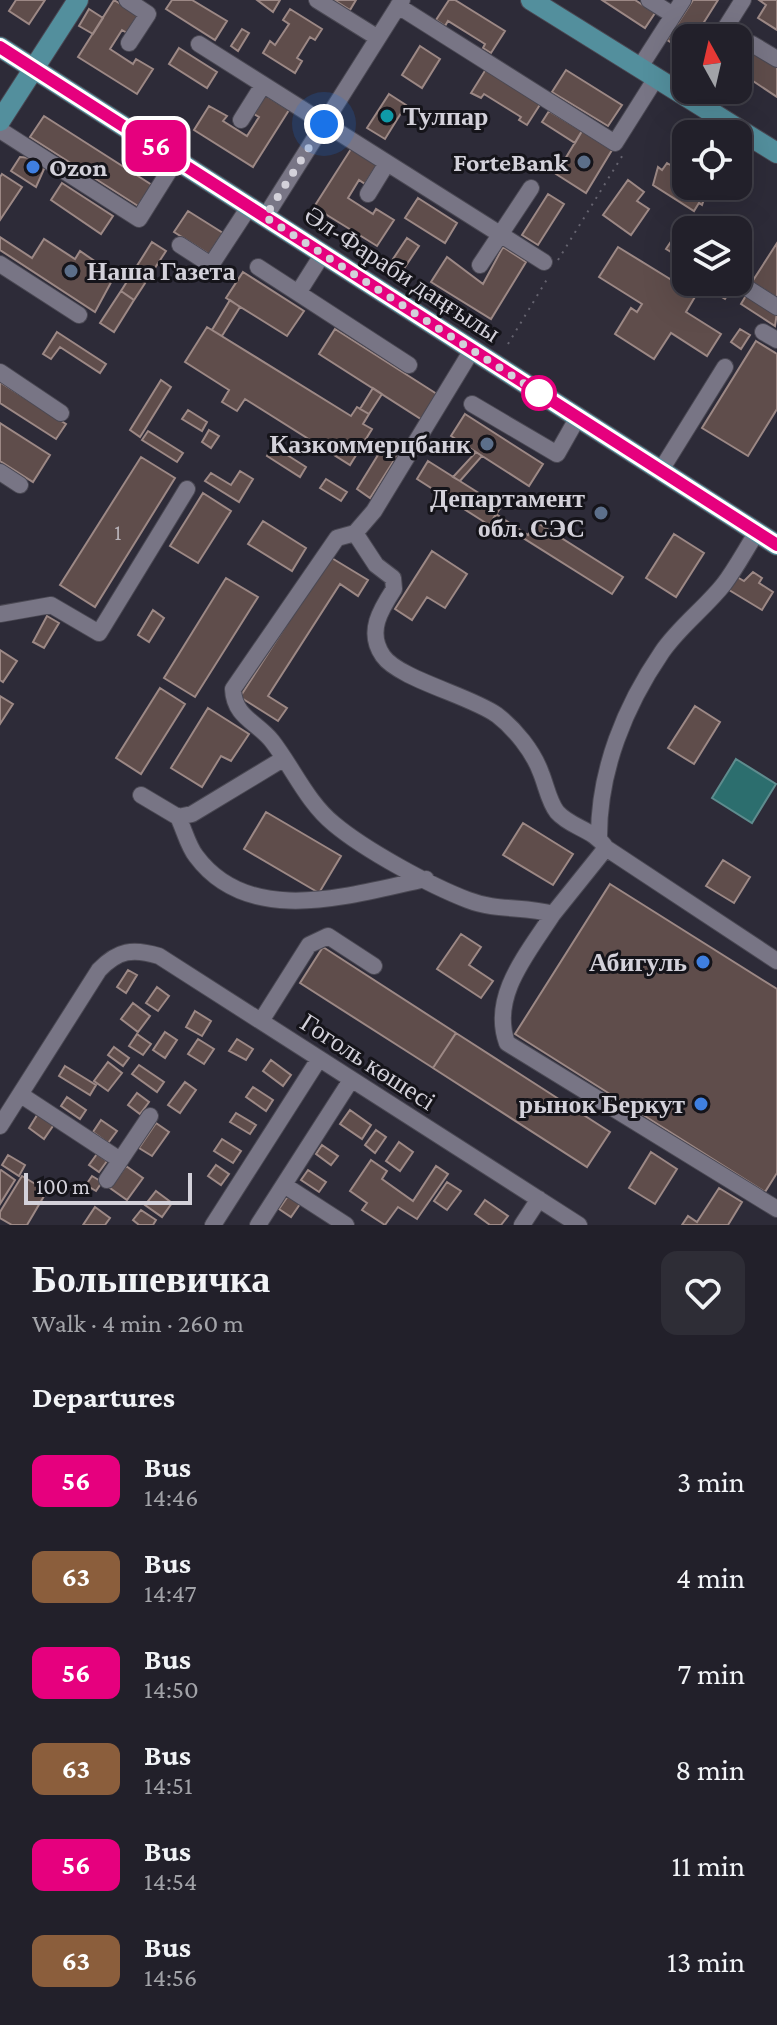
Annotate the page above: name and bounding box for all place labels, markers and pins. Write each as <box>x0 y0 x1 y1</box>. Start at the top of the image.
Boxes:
place label: Тулпар <box>403 102 488 131</box>
marker: Тулпар <box>378 107 396 125</box>
place label: ForteBank <box>453 148 569 177</box>
place label: Ozon <box>49 153 107 182</box>
marker: ForteBank <box>575 153 593 171</box>
marker: Ozon <box>24 158 42 176</box>
place label: Наша Газета <box>87 257 236 286</box>
marker: Наша Газета <box>62 262 80 280</box>
unlabelled marker <box>522 376 556 410</box>
place label: Казкоммерцбанк <box>270 430 471 459</box>
marker: Казкоммерцбанк <box>478 435 496 453</box>
place label: Департамент обл. СЭС <box>430 484 585 543</box>
marker: Департамент обл. СЭС <box>592 504 610 522</box>
place label: Абигуль <box>589 948 687 977</box>
marker: Абигуль <box>694 953 712 971</box>
place label: рынок Беркут <box>519 1090 685 1119</box>
marker: рынок Беркут <box>692 1095 710 1113</box>

